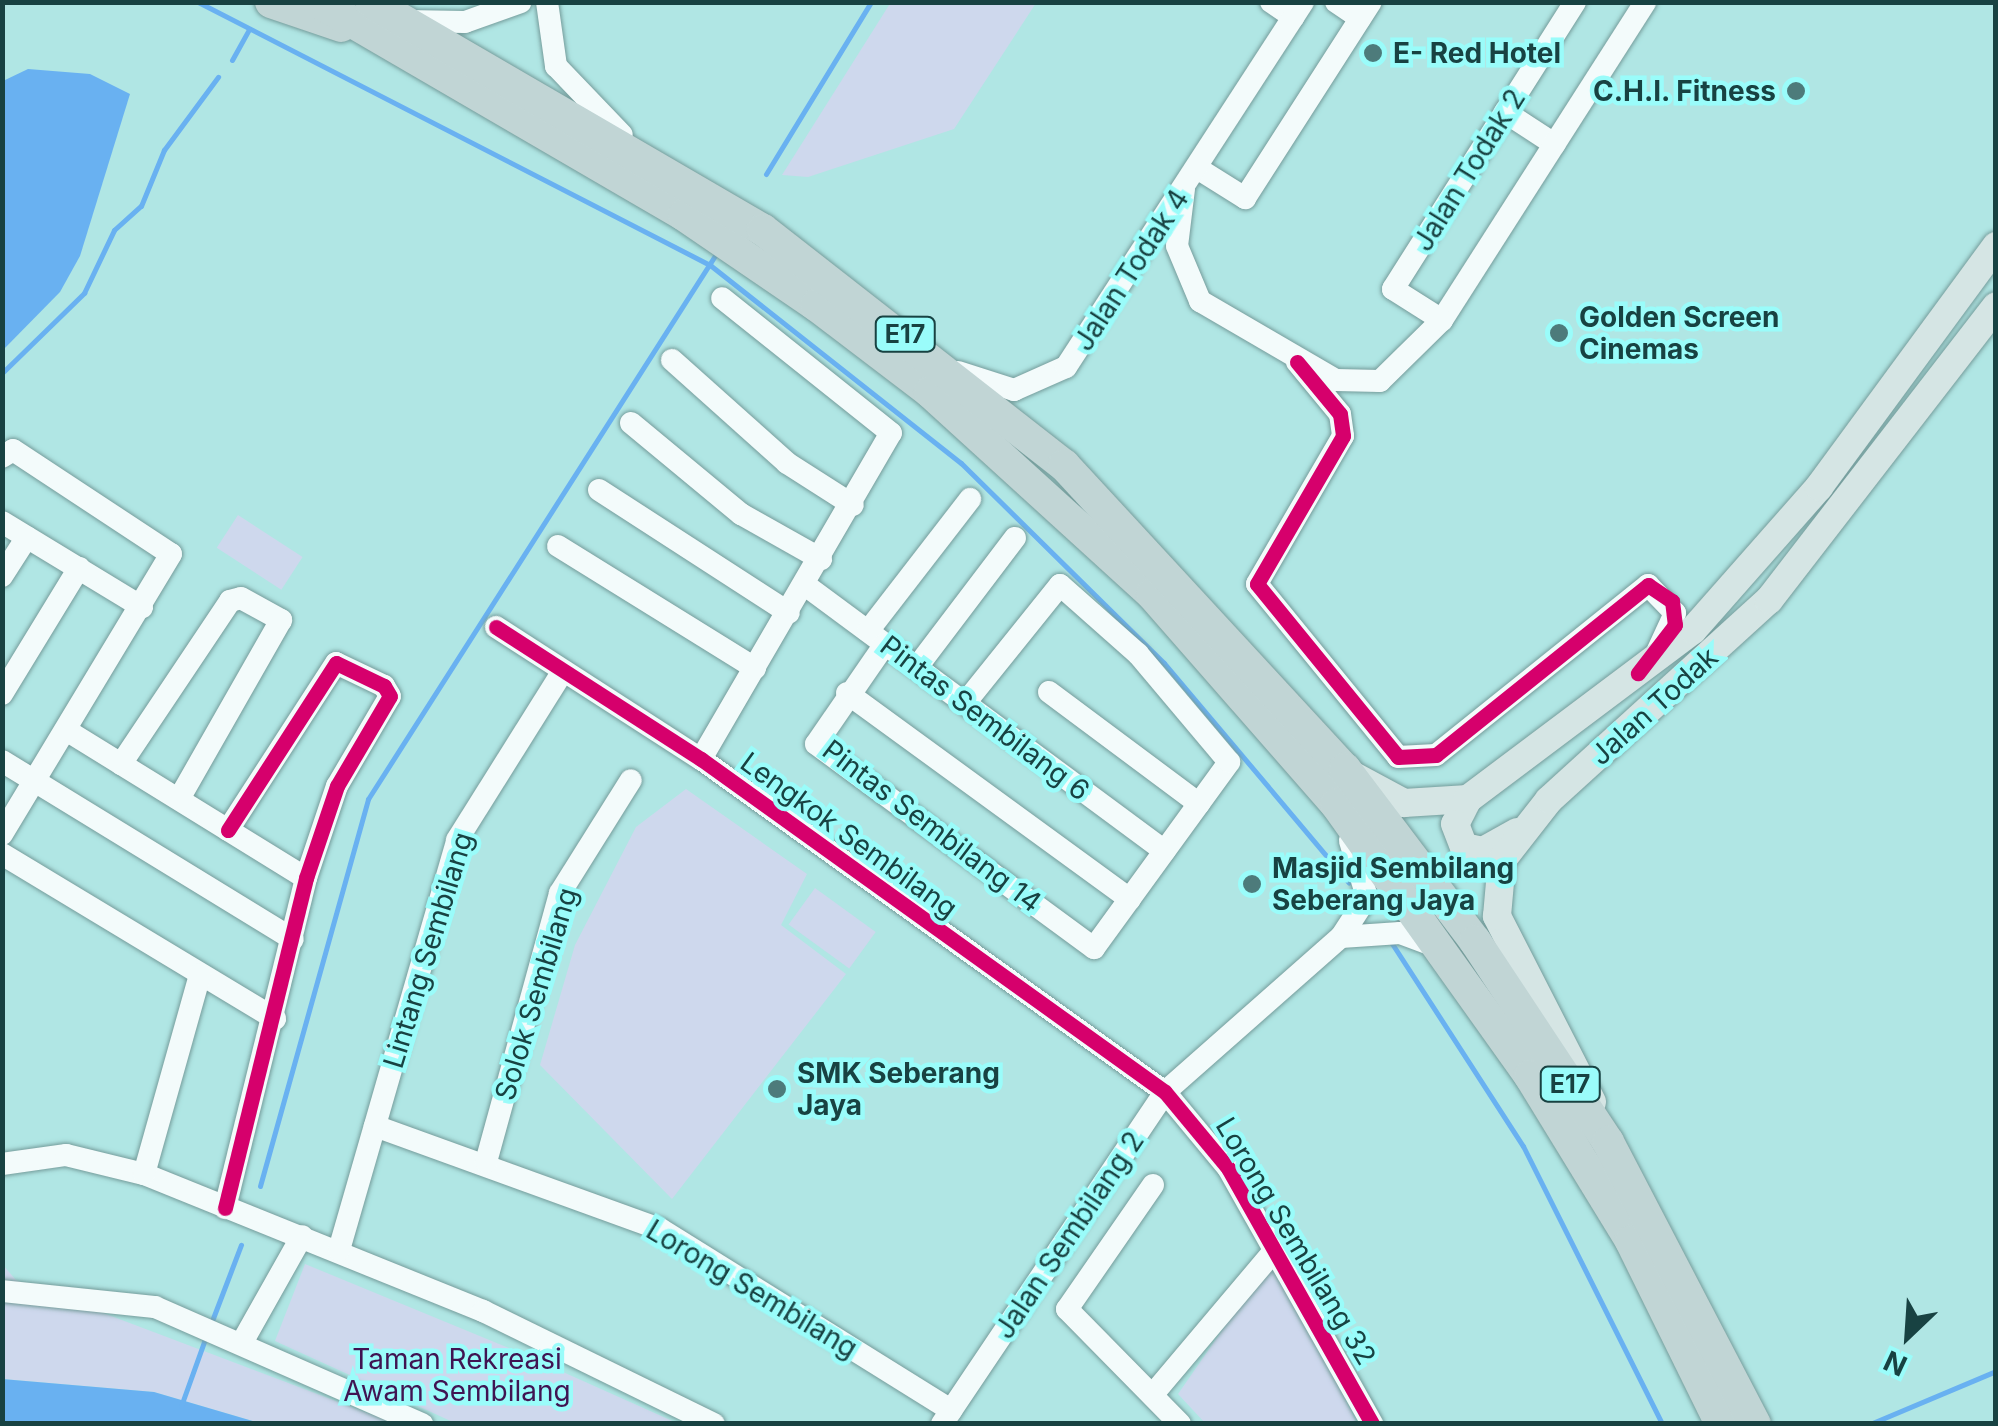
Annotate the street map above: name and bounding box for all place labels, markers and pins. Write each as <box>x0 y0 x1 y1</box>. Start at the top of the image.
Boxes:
place label: E- Red Hotel <box>1393 36 1561 70</box>
marker: E- Red Hotel <box>1362 42 1384 64</box>
place label: C.H.I. Fitness <box>1592 74 1776 108</box>
marker: C.H.I. Fitness <box>1785 80 1807 102</box>
place label: Golden Screen Cinemas <box>1579 300 1779 366</box>
marker: Golden Screen Cinemas <box>1548 322 1570 344</box>
place label: Masjid Sembilang Seberang Jaya <box>1272 851 1514 917</box>
marker: Masjid Sembilang Seberang Jaya <box>1241 873 1263 895</box>
place label: SMK Seberang Jaya <box>797 1056 1000 1122</box>
marker: SMK Seberang Jaya <box>766 1078 788 1100</box>

